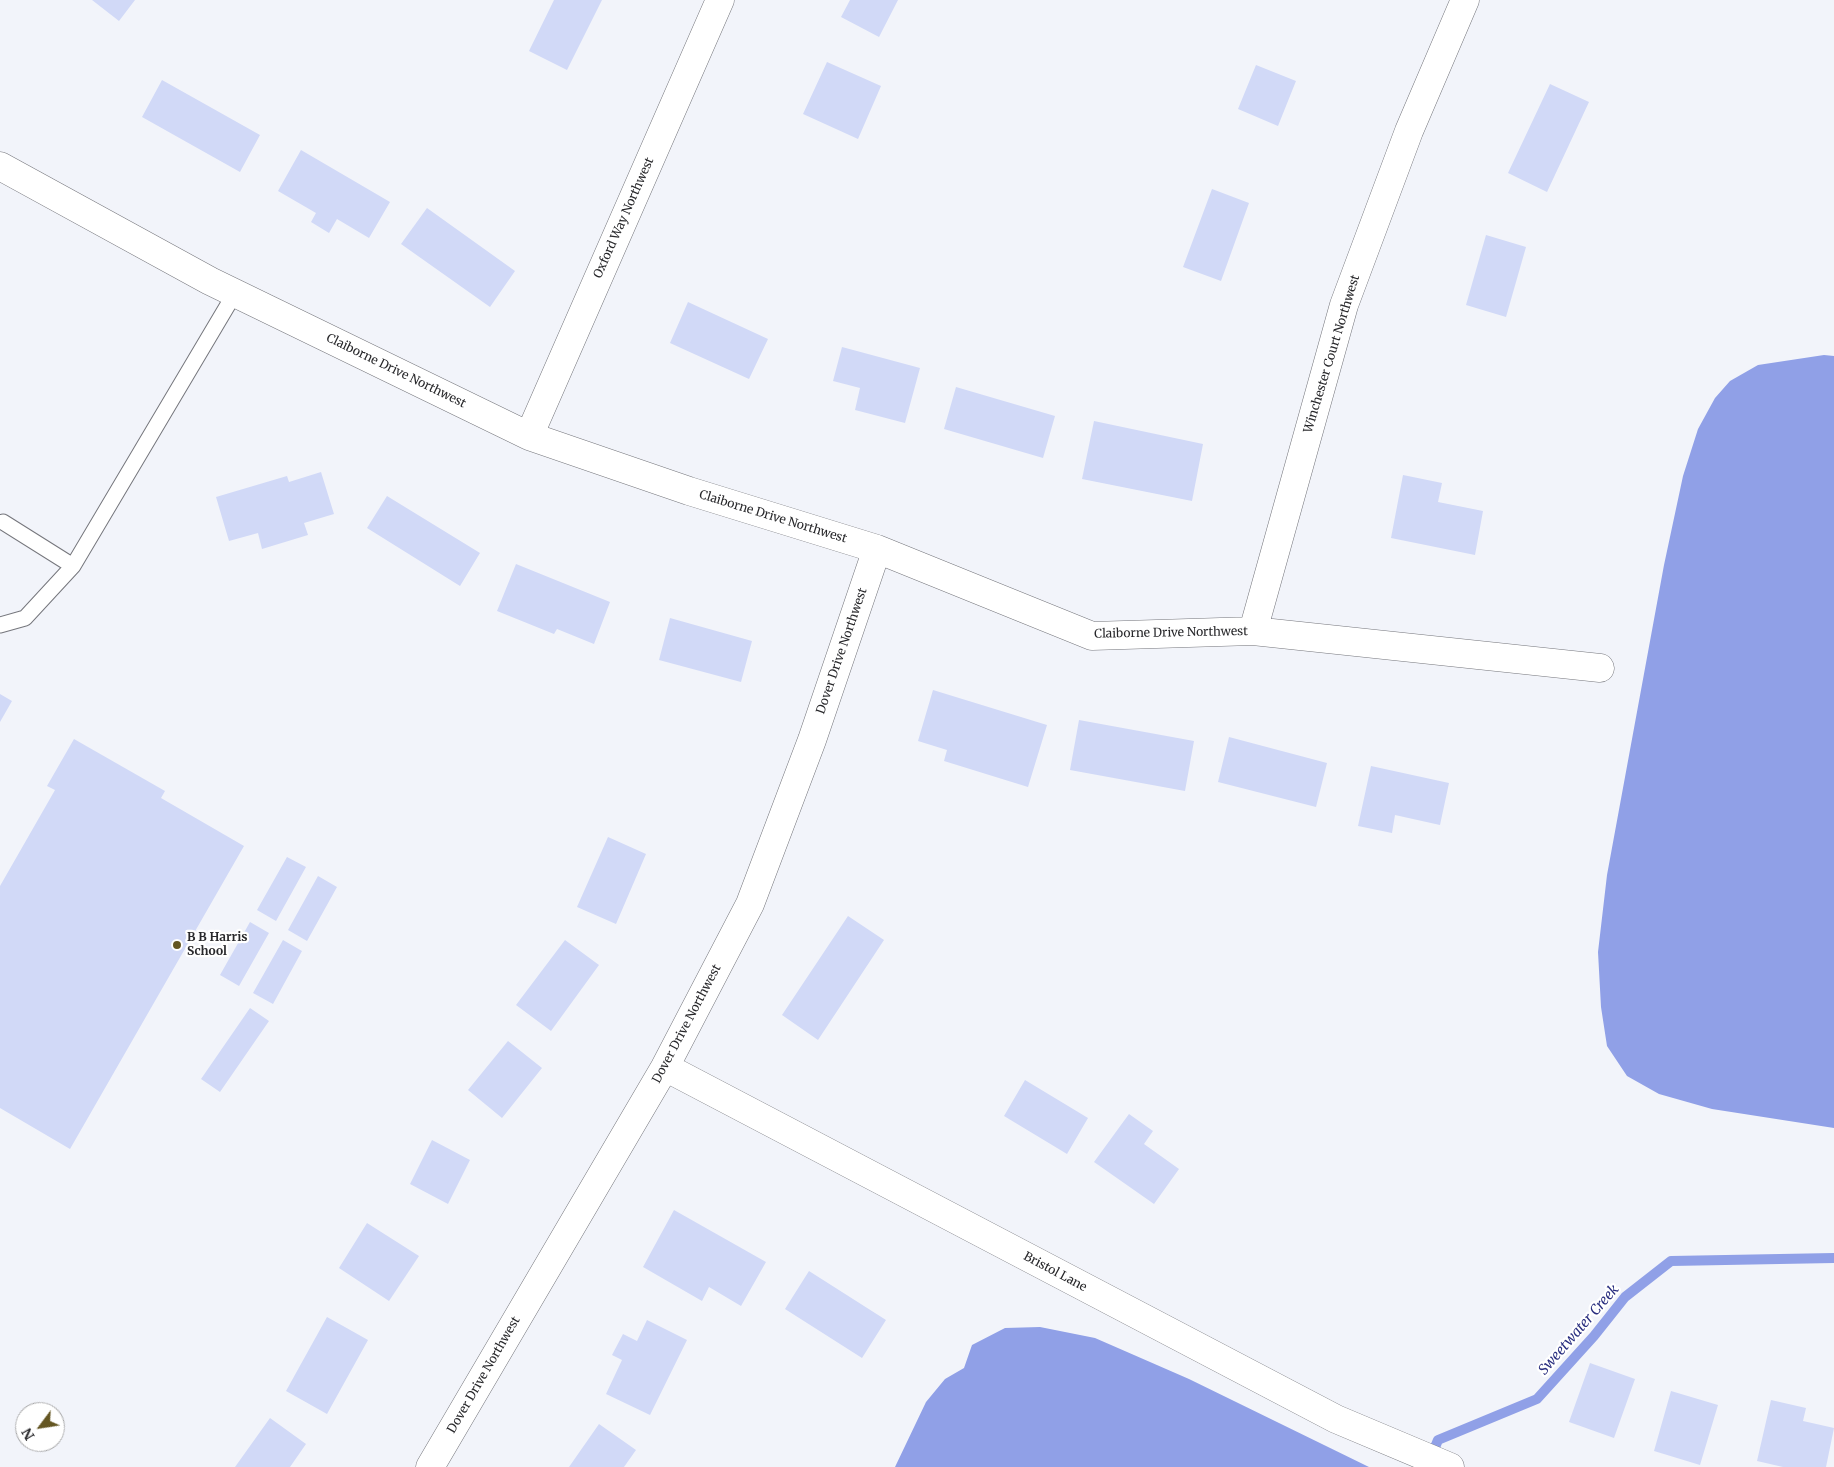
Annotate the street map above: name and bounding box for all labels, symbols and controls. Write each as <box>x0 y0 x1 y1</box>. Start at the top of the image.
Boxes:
street label: Oxford Way Northwest <box>591 155 657 281</box>
street label: Winchester Court Northwest <box>1301 273 1363 435</box>
street label: Claiborne Drive Northwest <box>324 331 468 411</box>
street label: Claiborne Drive Northwest <box>697 488 849 546</box>
street label: Dover Drive Northwest <box>814 586 870 716</box>
street label: Claiborne Drive Northwest <box>1094 624 1248 642</box>
place label: B B Harris School <box>187 931 247 959</box>
marker: B B Harris School <box>171 939 183 951</box>
street label: Dover Drive Northwest <box>650 962 724 1086</box>
street label: Bristol Lane <box>1021 1249 1089 1295</box>
water label: Sweetwater Creek <box>1535 1282 1623 1378</box>
street label: Dover Drive Northwest <box>445 1314 523 1436</box>
north arrow <box>15 1402 65 1452</box>
text: N <box>17 1425 39 1444</box>

